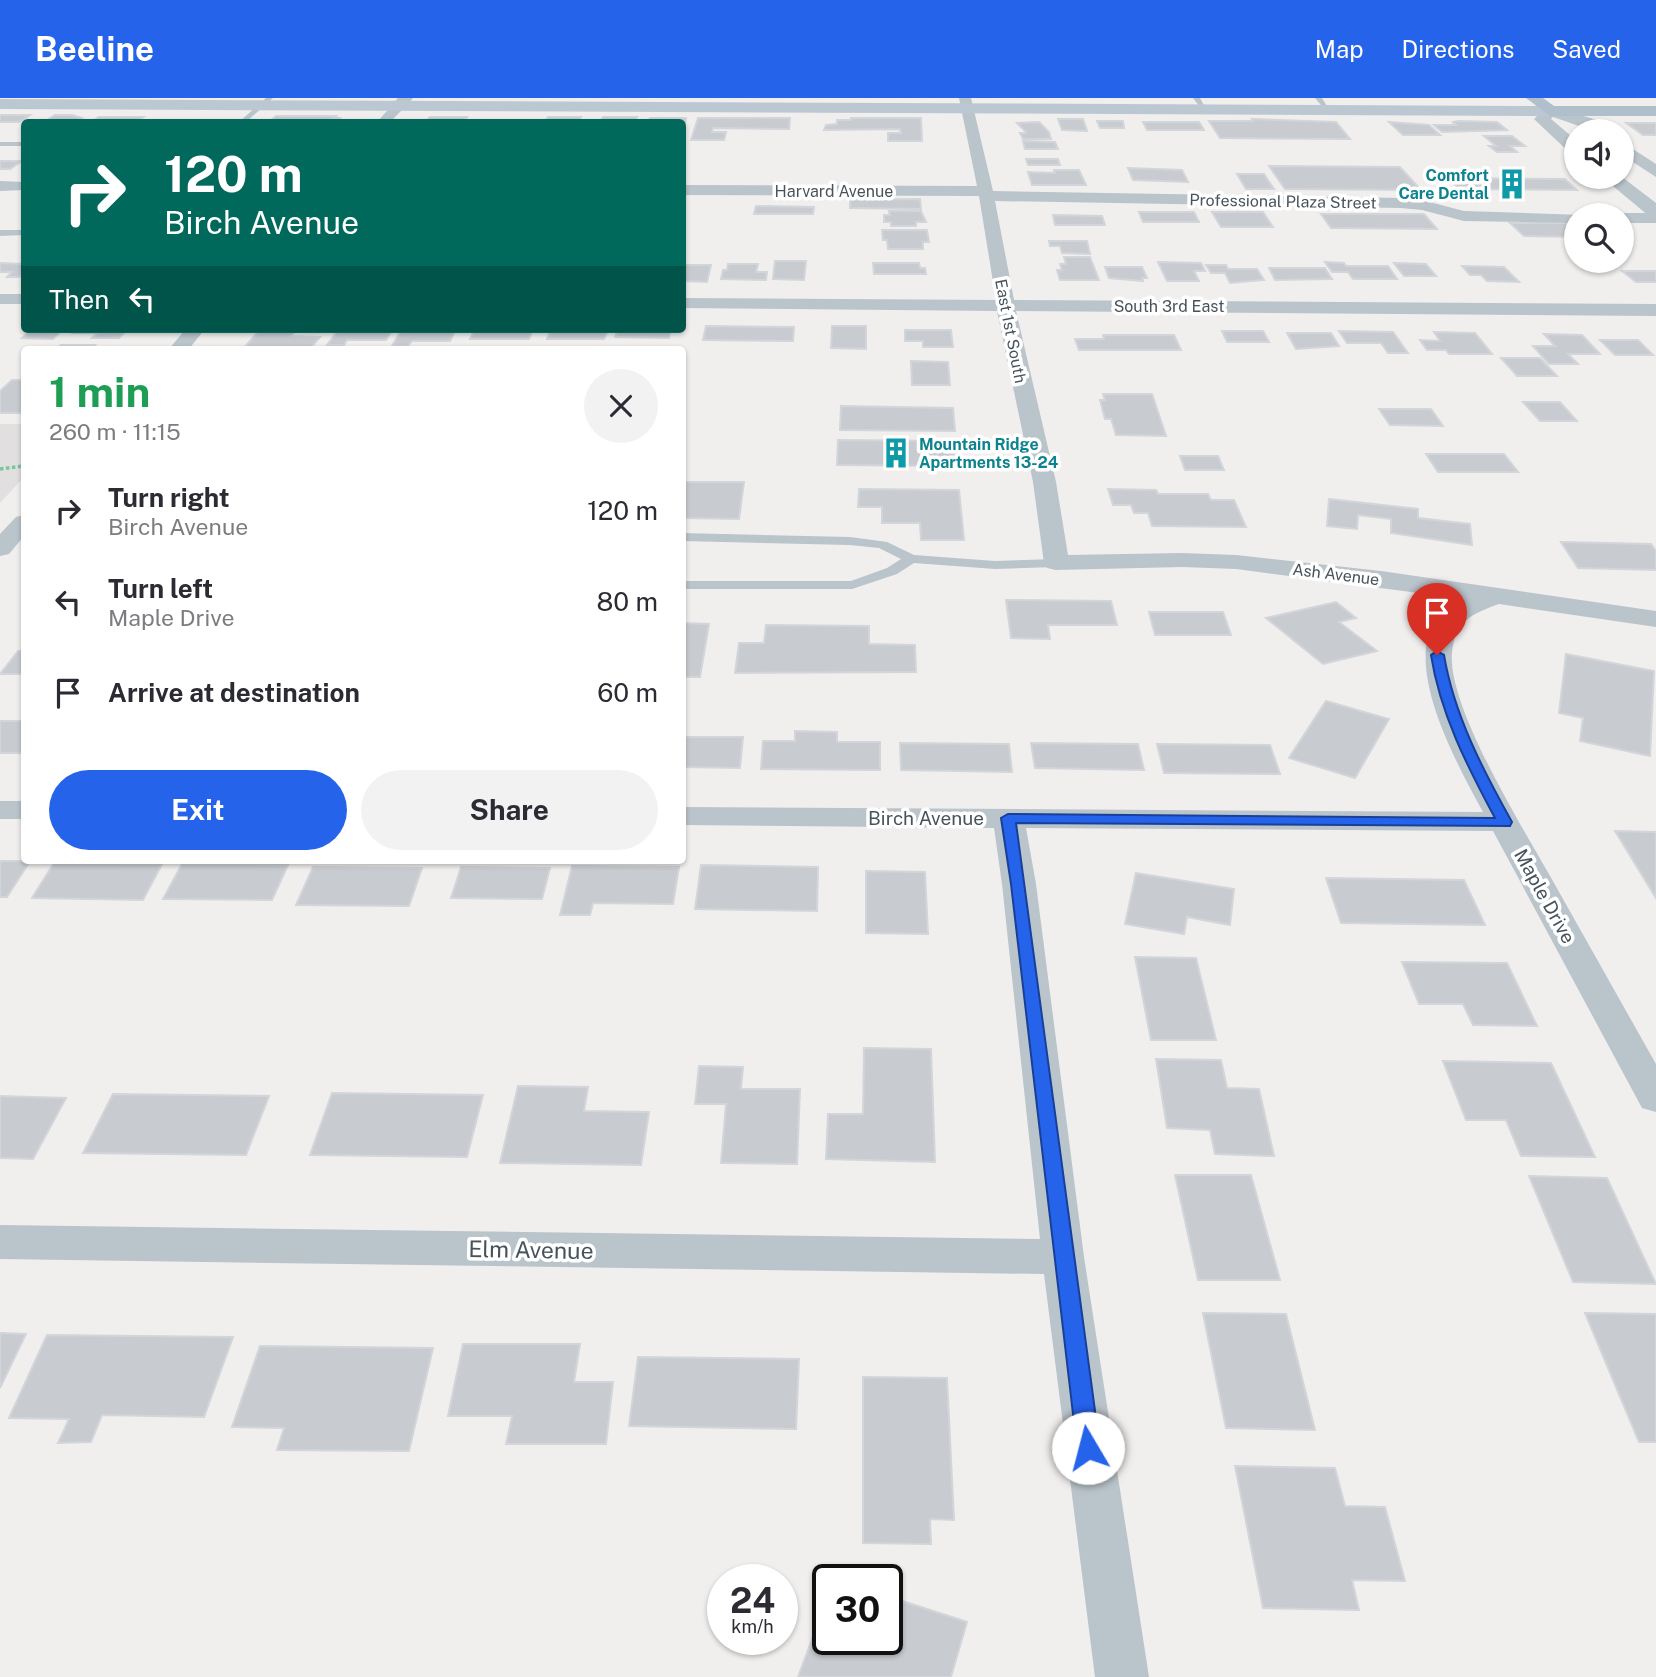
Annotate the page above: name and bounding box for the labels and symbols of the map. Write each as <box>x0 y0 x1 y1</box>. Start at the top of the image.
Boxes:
place label: Comfort Care Dental <box>1398 166 1489 203</box>
building icon: Comfort Care Dental <box>1495 167 1529 201</box>
street label: Harvard Avenue <box>775 182 893 201</box>
street label: Professional Plaza Street <box>1189 190 1377 213</box>
street label: East 1st South <box>991 277 1030 385</box>
street label: South 3rd East <box>1114 297 1224 316</box>
place label: Mountain Ridge Apartments 13-24 <box>919 435 1059 472</box>
building icon: Mountain Ridge Apartments 13-24 <box>879 436 913 470</box>
street label: Ash Avenue <box>1291 560 1380 589</box>
pin <box>1407 583 1467 655</box>
street label: Birch Avenue <box>868 807 984 829</box>
street label: Maple Drive <box>1510 845 1580 947</box>
street label: Elm Avenue <box>468 1235 594 1264</box>
position arrow <box>1051 1411 1125 1485</box>
speed limit sign: 30 <box>812 1564 903 1655</box>

